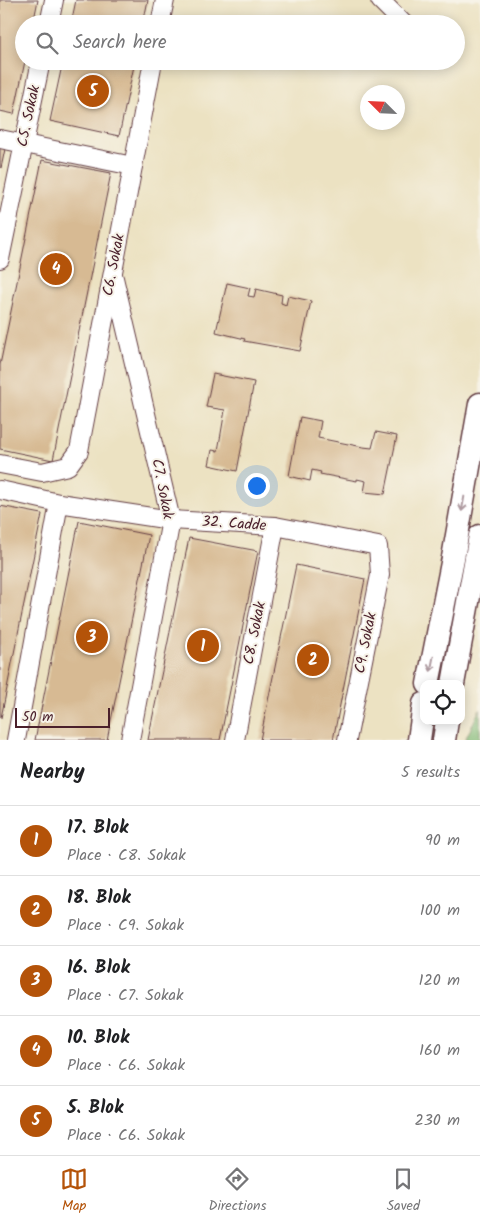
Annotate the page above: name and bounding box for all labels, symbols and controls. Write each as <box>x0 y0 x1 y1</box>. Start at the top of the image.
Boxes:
search box <box>15 15 465 70</box>
text: Search here <box>73 28 167 58</box>
icon: search <box>33 29 61 57</box>
pin: 5 <box>77 72 109 110</box>
street label: C5. Sokak <box>11 82 47 149</box>
north arrow <box>360 85 405 130</box>
street label: C6. Sokak <box>96 231 132 298</box>
pin: 4 <box>40 250 72 288</box>
street label: C7. Sokak <box>144 457 180 522</box>
your location <box>244 473 270 499</box>
one-way arrow <box>457 496 467 512</box>
street label: 32. Cadde <box>201 510 267 538</box>
street label: C8. Sokak <box>237 599 273 666</box>
street label: C9. Sokak <box>348 609 384 676</box>
pin: 3 <box>76 618 108 656</box>
pin: 1 <box>187 627 219 665</box>
pin: 2 <box>297 641 329 679</box>
one-way arrow <box>427 655 436 671</box>
map controls <box>420 680 465 725</box>
button: locate <box>420 680 465 725</box>
scale bar <box>15 705 110 728</box>
text: 50 m <box>22 706 53 728</box>
text: Nearby <box>20 756 85 789</box>
text: 5 results <box>401 760 460 785</box>
text: 17. Blok <box>67 813 128 843</box>
text: 1 <box>34 828 38 853</box>
text: 90 m <box>425 828 460 853</box>
text: Place · C8. Sokak <box>67 843 186 868</box>
text: 18. Blok <box>67 883 131 913</box>
text: 2 <box>31 898 41 923</box>
text: 100 m <box>420 898 460 923</box>
text: Place · C9. Sokak <box>67 913 184 938</box>
text: 16. Blok <box>67 953 130 983</box>
text: 3 <box>32 968 40 993</box>
text: 120 m <box>419 968 460 993</box>
text: Place · C7. Sokak <box>67 983 183 1008</box>
text: 10. Blok <box>67 1023 129 1053</box>
text: 4 <box>32 1038 40 1063</box>
text: 160 m <box>419 1038 460 1063</box>
text: Place · C6. Sokak <box>67 1053 185 1078</box>
text: 5. Blok <box>67 1093 123 1123</box>
text: 5 <box>32 1108 40 1133</box>
text: 230 m <box>414 1108 460 1133</box>
text: Place · C6. Sokak <box>67 1123 185 1148</box>
tab: Map <box>60 1165 88 1217</box>
tab: Directions <box>208 1165 266 1217</box>
tab: Saved <box>387 1165 420 1217</box>

